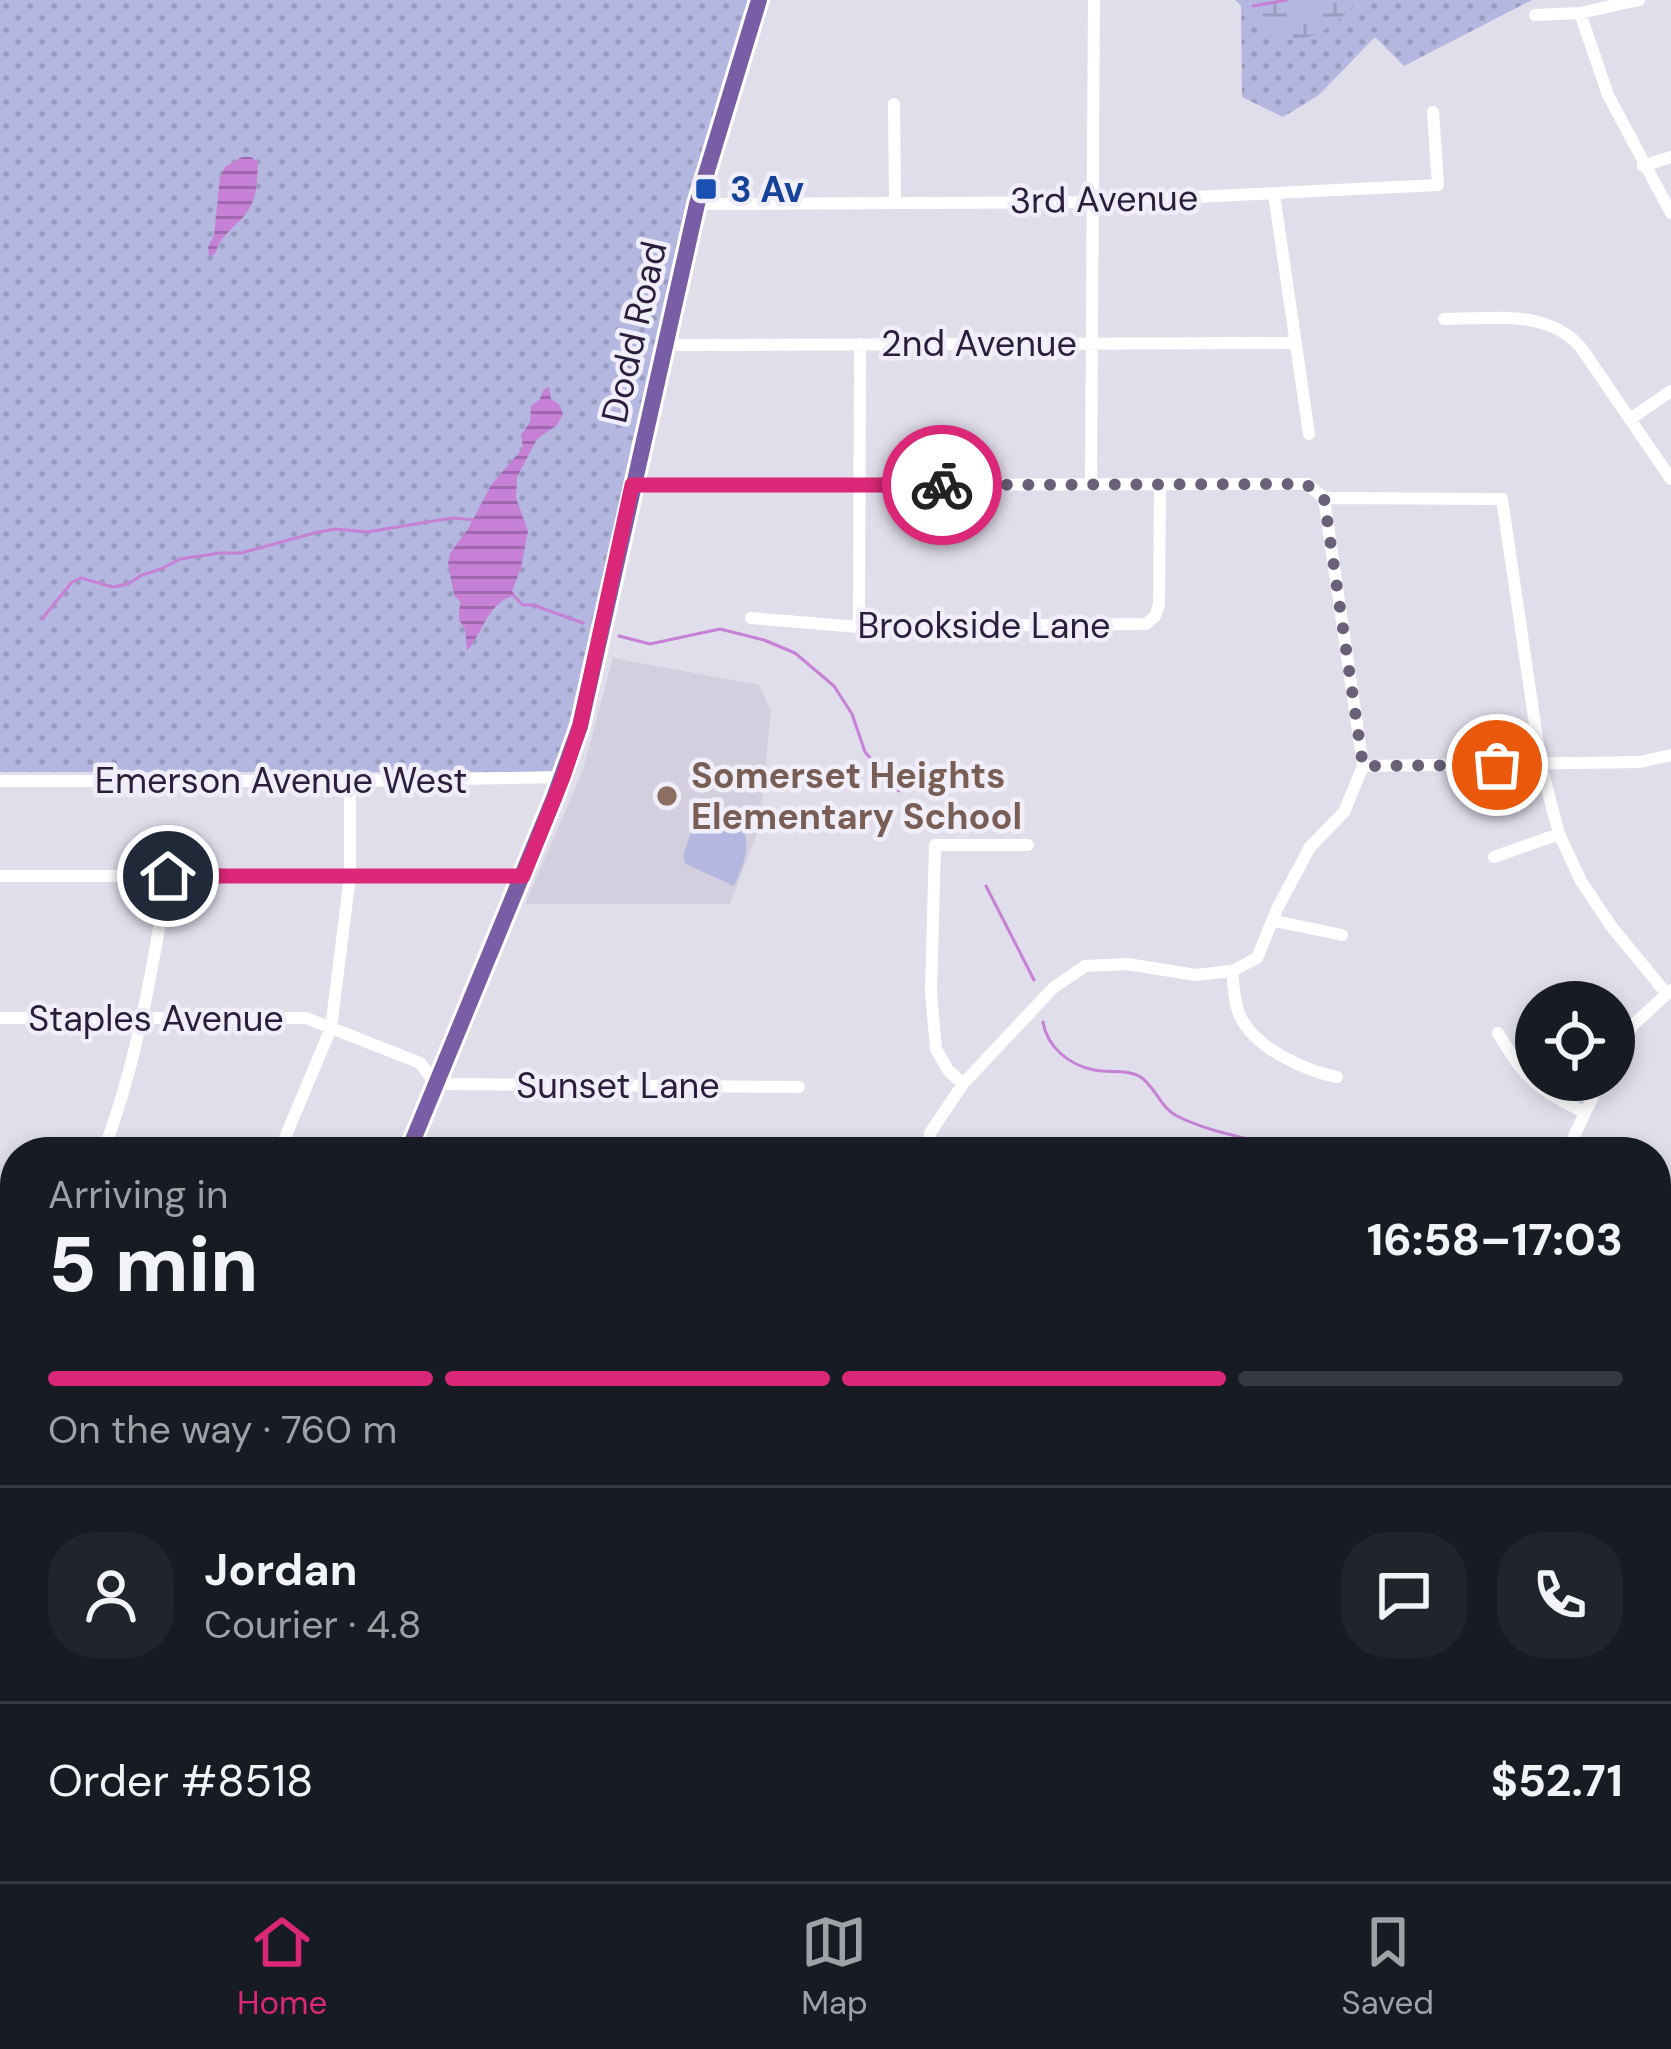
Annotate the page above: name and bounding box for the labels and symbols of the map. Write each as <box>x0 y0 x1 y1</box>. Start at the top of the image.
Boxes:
place label: 3 Av <box>730 166 804 213</box>
street label: 3rd Avenue <box>1009 174 1199 224</box>
marker: 3 Av <box>693 176 719 202</box>
street label: Dodd Road <box>590 237 678 427</box>
street label: 2nd Avenue <box>881 320 1077 367</box>
courier <box>882 425 1002 545</box>
street label: Brookside Lane <box>857 602 1111 649</box>
pin <box>1446 714 1548 816</box>
place label: Somerset Heights Elementary School <box>691 752 1022 840</box>
street label: Emerson Avenue West <box>95 757 467 804</box>
marker: Somerset Heights Elementary School <box>654 783 680 809</box>
pin <box>117 825 219 927</box>
street label: Staples Avenue <box>28 995 284 1042</box>
street label: Sunset Lane <box>516 1062 720 1109</box>

